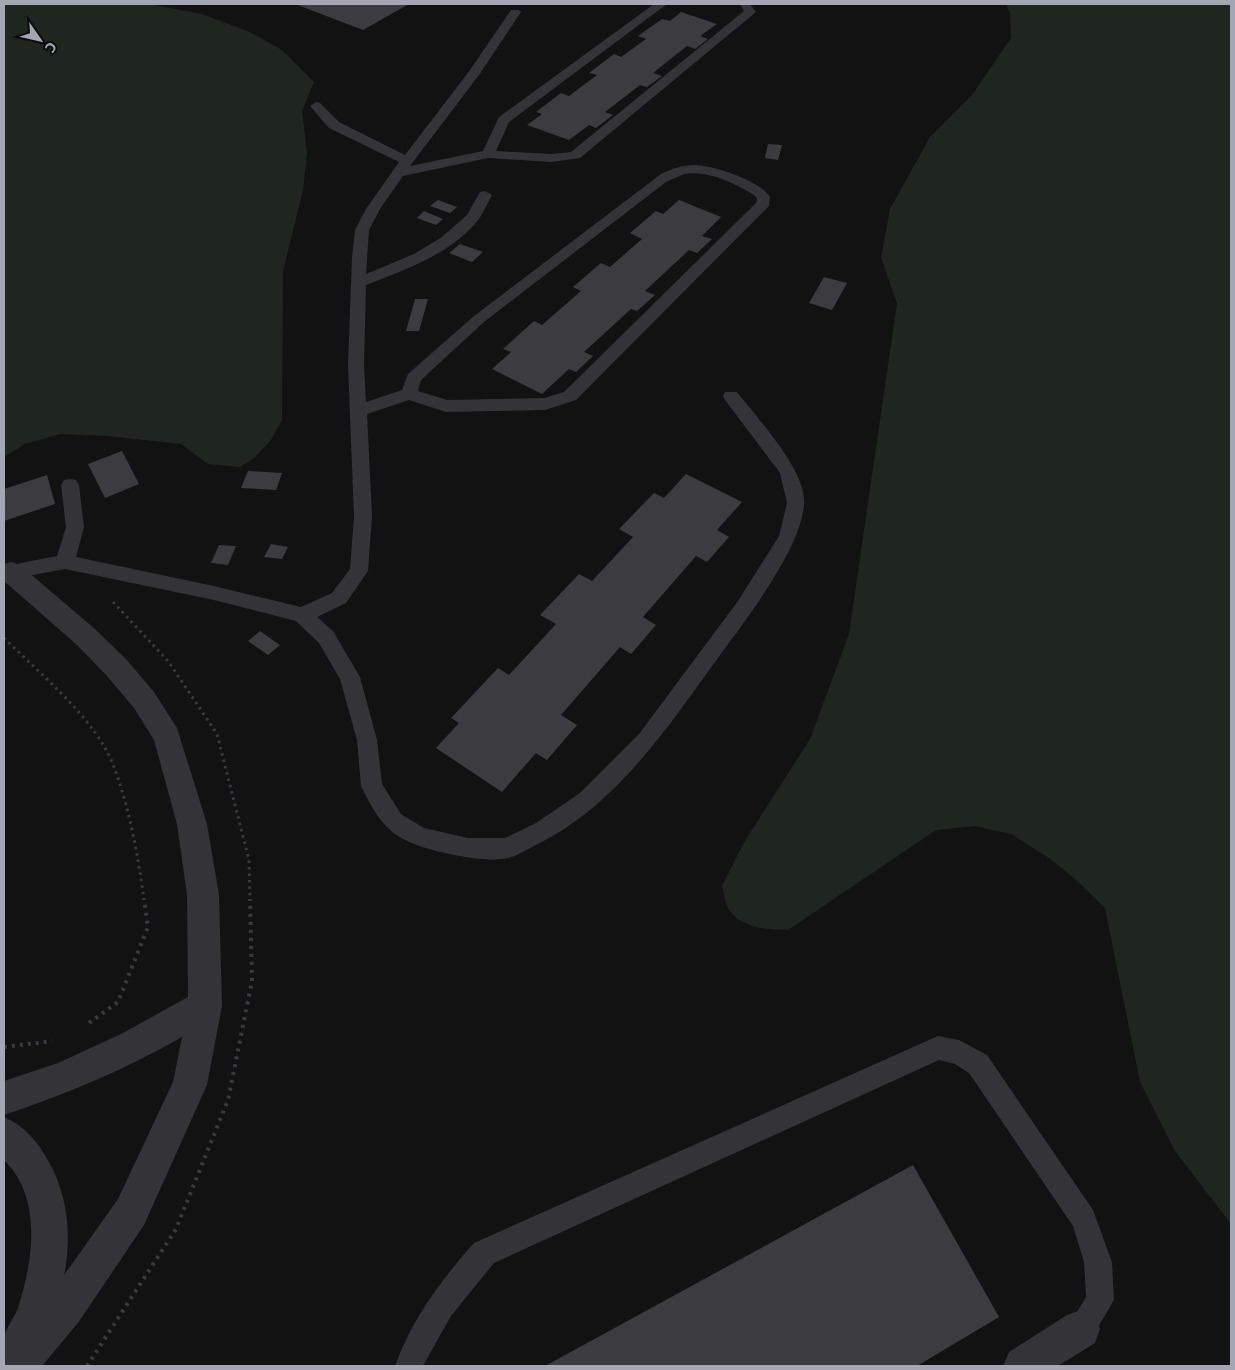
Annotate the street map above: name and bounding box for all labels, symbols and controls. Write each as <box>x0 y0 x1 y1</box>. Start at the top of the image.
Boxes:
north arrow <box>15 15 65 65</box>
text: С <box>41 38 62 57</box>

